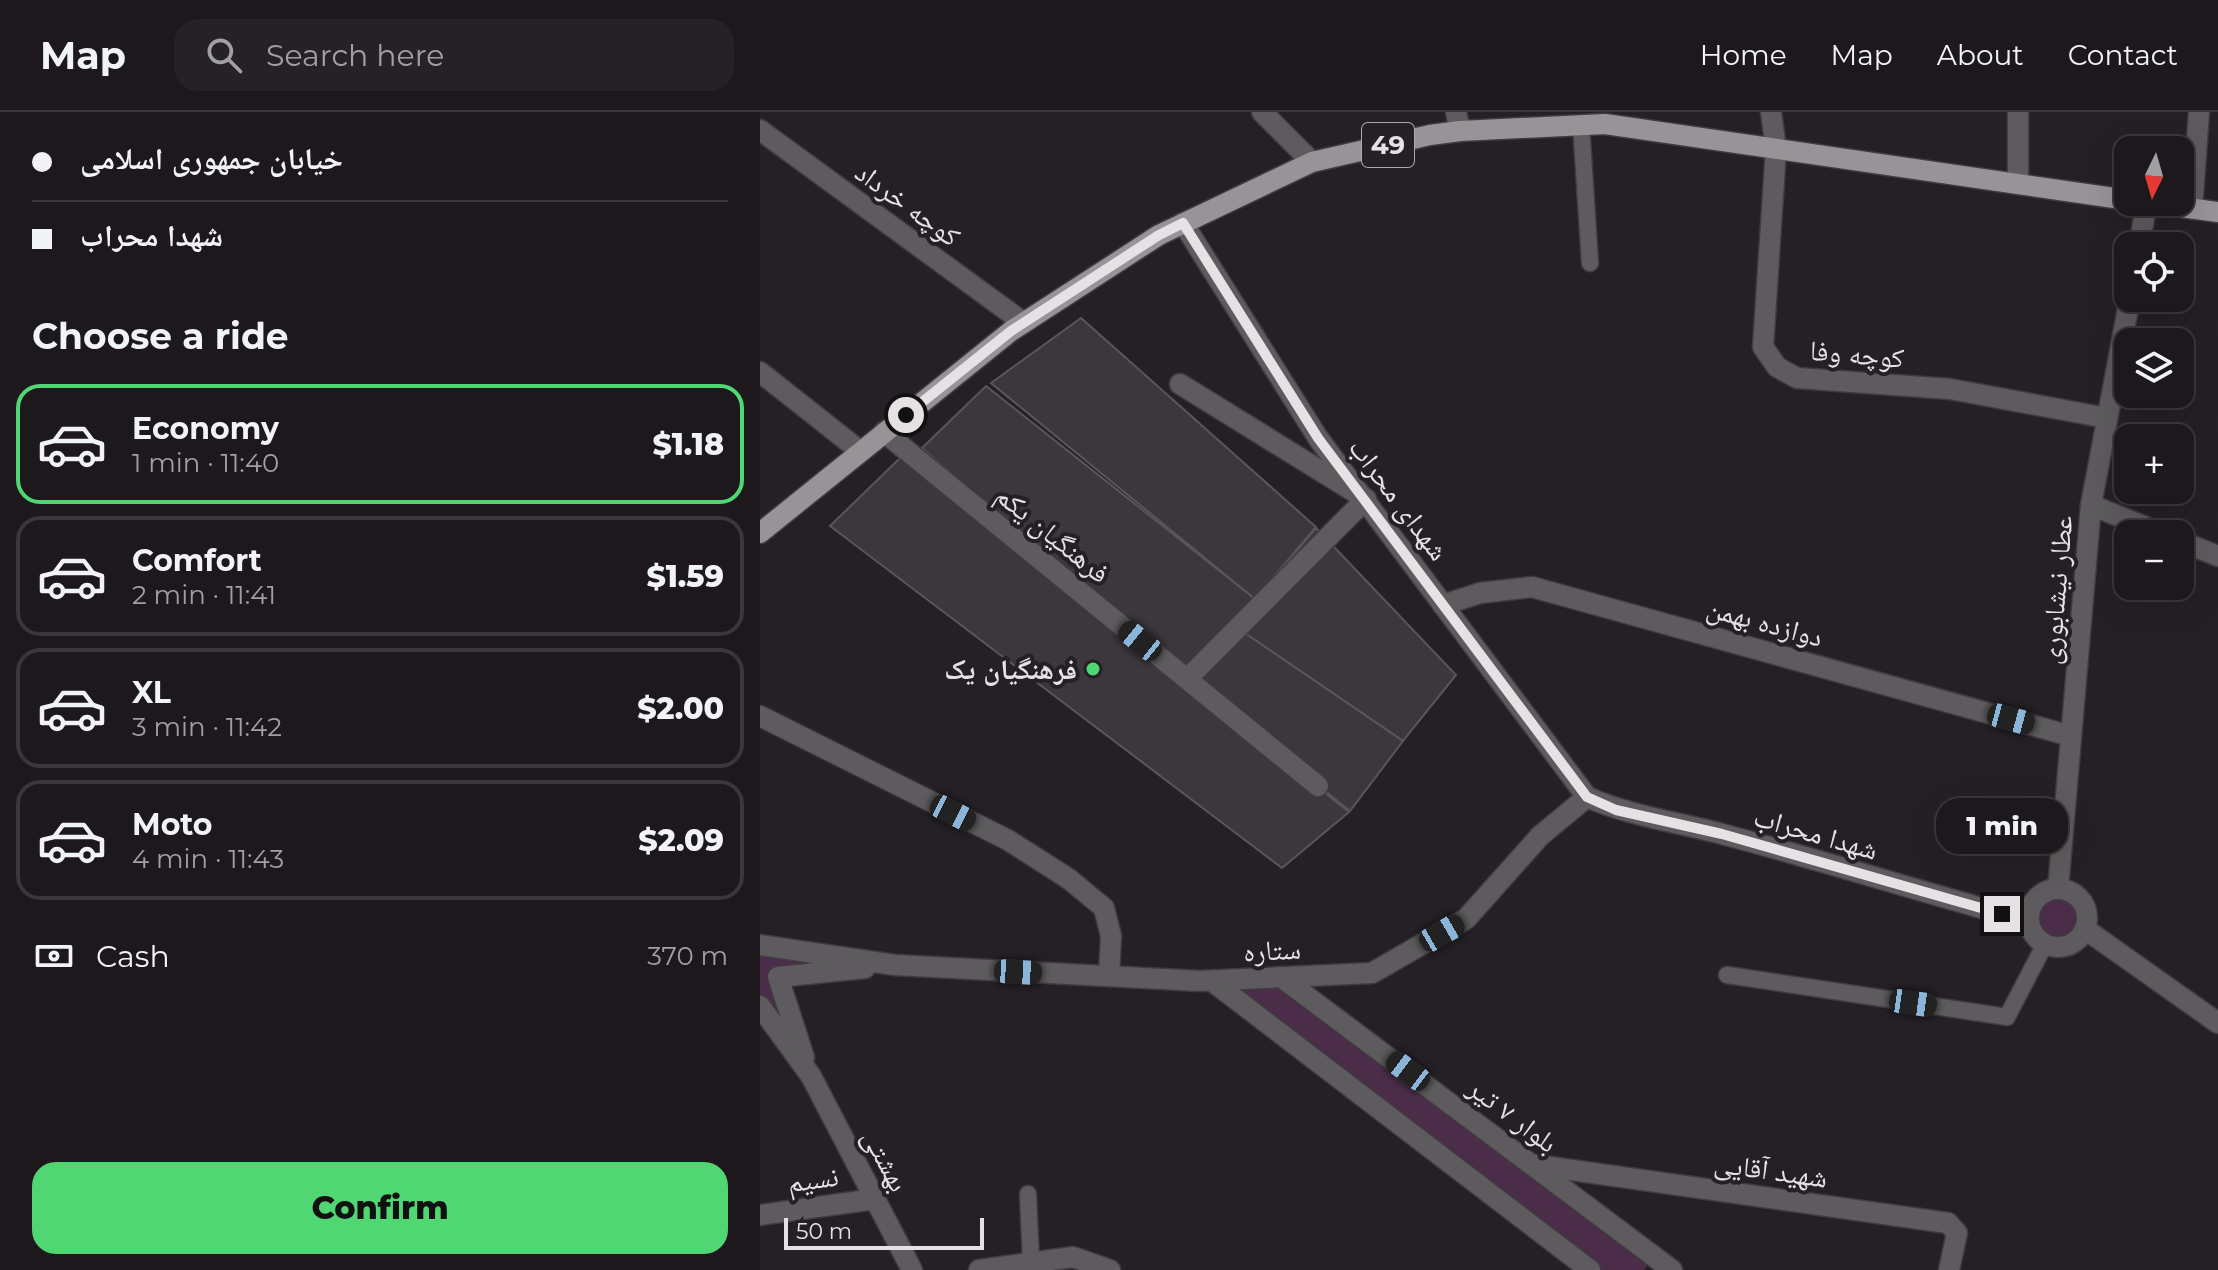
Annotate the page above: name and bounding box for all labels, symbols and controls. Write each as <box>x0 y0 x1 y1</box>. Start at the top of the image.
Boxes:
search box <box>174 19 734 91</box>
text: Map <box>40 32 126 79</box>
icon: search <box>202 33 246 77</box>
text: Search here <box>266 37 444 74</box>
text: Home <box>1700 38 1787 72</box>
text: Map <box>1831 38 1893 72</box>
text: About <box>1937 38 2024 72</box>
text: Contact <box>2068 38 2178 72</box>
road number: 49 <box>1362 123 1414 167</box>
north arrow <box>2114 136 2194 216</box>
map controls <box>2114 136 2194 600</box>
text: خیابان جمهوری اسلامی <box>80 140 343 177</box>
street label: کوچه خرداد <box>849 155 967 254</box>
text: شهدا محراب <box>80 217 223 254</box>
button: locate <box>2114 232 2194 312</box>
text: Choose a ride <box>32 314 289 358</box>
button: layers <box>2114 328 2194 408</box>
street label: کوچه وفا <box>1808 333 1906 375</box>
route start <box>888 397 924 433</box>
icon: car <box>36 408 108 480</box>
text: Economy <box>132 410 279 447</box>
button: + <box>2114 424 2194 504</box>
text: $1.18 <box>653 426 724 463</box>
street label: شهدای محراب <box>1342 431 1456 567</box>
text: 1 min · 11:40 <box>132 447 279 479</box>
street label: فرهنگیان یکم <box>988 478 1117 592</box>
street label: عطار نیشابوری <box>2033 514 2079 666</box>
button: − <box>2114 520 2194 600</box>
icon: car <box>36 540 108 612</box>
text: Comfort <box>132 542 262 579</box>
text: $1.59 <box>647 558 724 595</box>
text: 2 min · 11:41 <box>132 579 276 611</box>
street label: دوازده بهمن <box>1703 590 1827 655</box>
car <box>1114 617 1166 665</box>
place label: فرهنگیان یک <box>944 652 1077 686</box>
marker: فرهنگیان یک <box>1084 660 1102 678</box>
icon: car <box>36 672 108 744</box>
text: XL <box>132 674 171 711</box>
text: $2.00 <box>637 690 724 727</box>
car <box>1985 701 2037 737</box>
text: 3 min · 11:42 <box>132 711 282 743</box>
car <box>926 791 980 835</box>
callout: 1 min <box>1936 798 2068 854</box>
street label: شهدا محراب <box>1750 799 1882 867</box>
icon: car <box>36 804 108 876</box>
text: Moto <box>132 806 213 843</box>
text: 1 min <box>1966 810 2038 842</box>
text: $2.09 <box>638 822 724 859</box>
text: 4 min · 11:43 <box>132 843 284 875</box>
route end <box>1984 896 2020 932</box>
car <box>1415 911 1469 955</box>
street label: ستاره <box>1242 932 1302 968</box>
icon: cash <box>32 934 76 978</box>
text: Cash <box>96 938 170 975</box>
text: 370 m <box>647 940 728 972</box>
car <box>993 959 1043 985</box>
car <box>1888 988 1938 1018</box>
car <box>1382 1047 1434 1095</box>
street label: بلوار ۷ تیر <box>1461 1070 1565 1160</box>
street label: بهشتی <box>855 1123 917 1198</box>
street label: شهید آقایی <box>1712 1145 1830 1196</box>
street label: نسیم <box>785 1159 841 1201</box>
button: Confirm <box>32 1162 728 1254</box>
scale bar <box>784 1214 984 1250</box>
text: 50 m <box>796 1218 852 1245</box>

